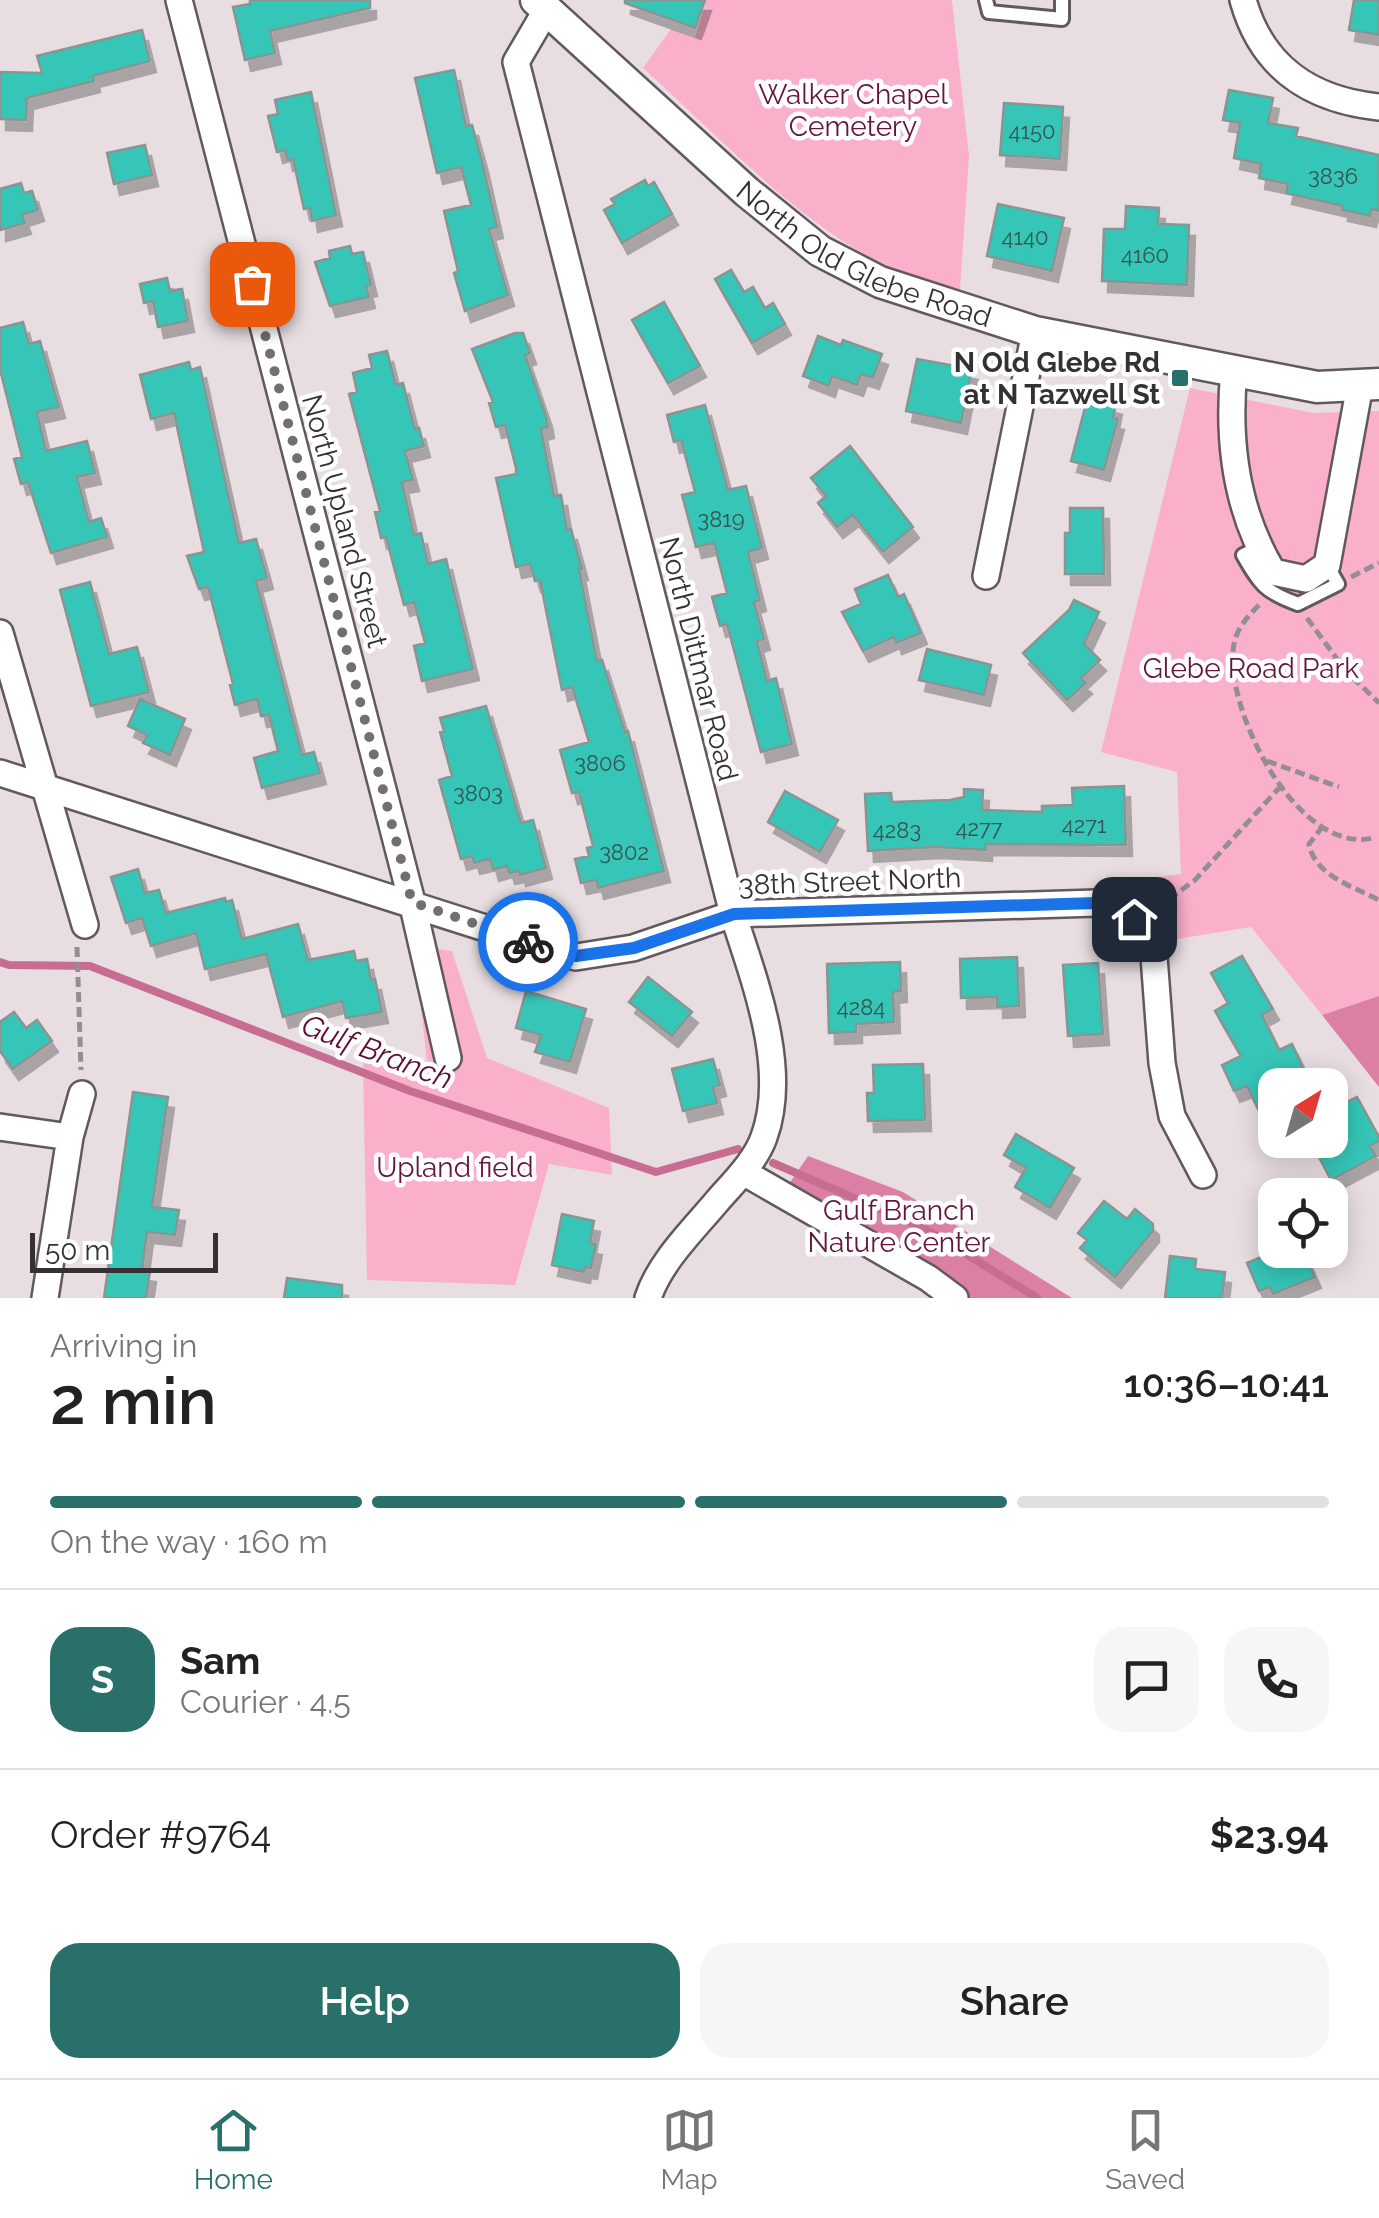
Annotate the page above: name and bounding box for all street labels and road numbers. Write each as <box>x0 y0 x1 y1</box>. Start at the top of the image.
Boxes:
street label: North Old Glebe Road <box>730 174 996 334</box>
street label: North Upland Street <box>295 391 394 652</box>
street label: North Dittmar Road <box>652 534 745 784</box>
street label: 38th Street North <box>738 861 962 902</box>

